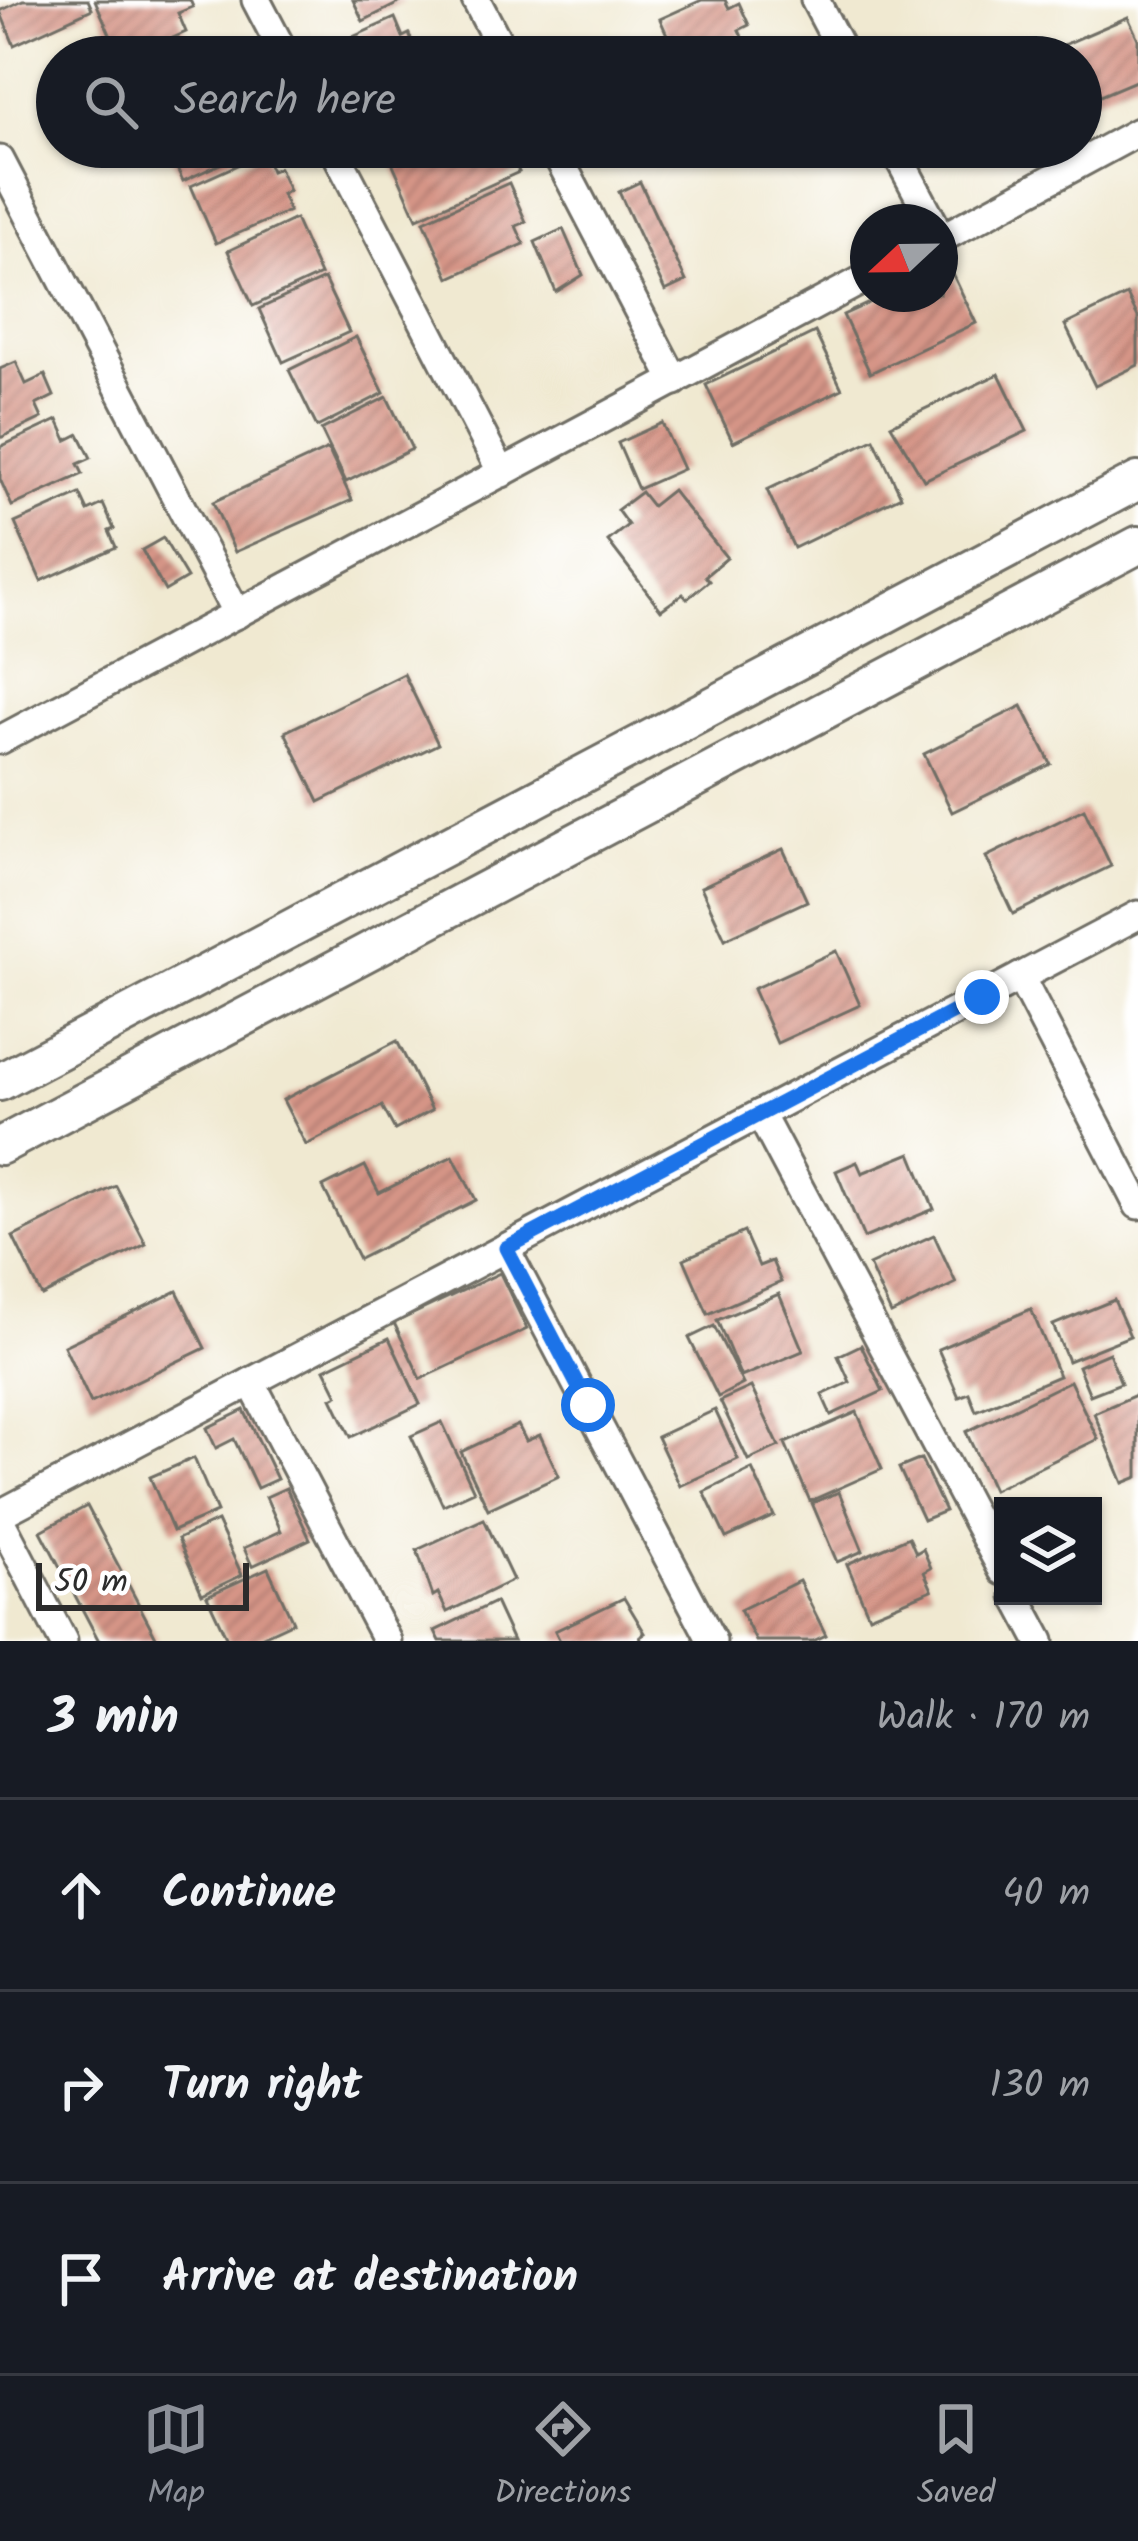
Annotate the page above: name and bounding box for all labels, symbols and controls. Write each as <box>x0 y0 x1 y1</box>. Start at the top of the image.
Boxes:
search box <box>36 36 1102 168</box>
text: Search here <box>174 66 396 138</box>
icon: search <box>78 69 144 135</box>
north arrow <box>850 204 958 312</box>
route end <box>955 970 1009 1024</box>
route start <box>561 1378 615 1432</box>
map controls <box>994 1497 1102 1605</box>
button: layers <box>994 1497 1102 1605</box>
scale bar <box>36 1557 249 1610</box>
text: 50 m <box>54 1557 128 1610</box>
text: 3 min <box>48 1679 179 1760</box>
text: Walk · 170 m <box>876 1688 1090 1750</box>
text: Continue <box>162 1859 336 1931</box>
icon: ahead <box>48 1862 114 1928</box>
text: 40 m <box>1002 1864 1090 1926</box>
text: Turn right <box>162 2051 362 2123</box>
icon: right <box>48 2054 114 2120</box>
text: 130 m <box>989 2056 1090 2118</box>
text: Arrive at destination <box>162 2243 578 2315</box>
icon: arrive <box>48 2246 114 2312</box>
tab: Map <box>143 2396 209 2521</box>
tab: Directions <box>494 2396 631 2521</box>
tab: Saved <box>917 2396 995 2521</box>

